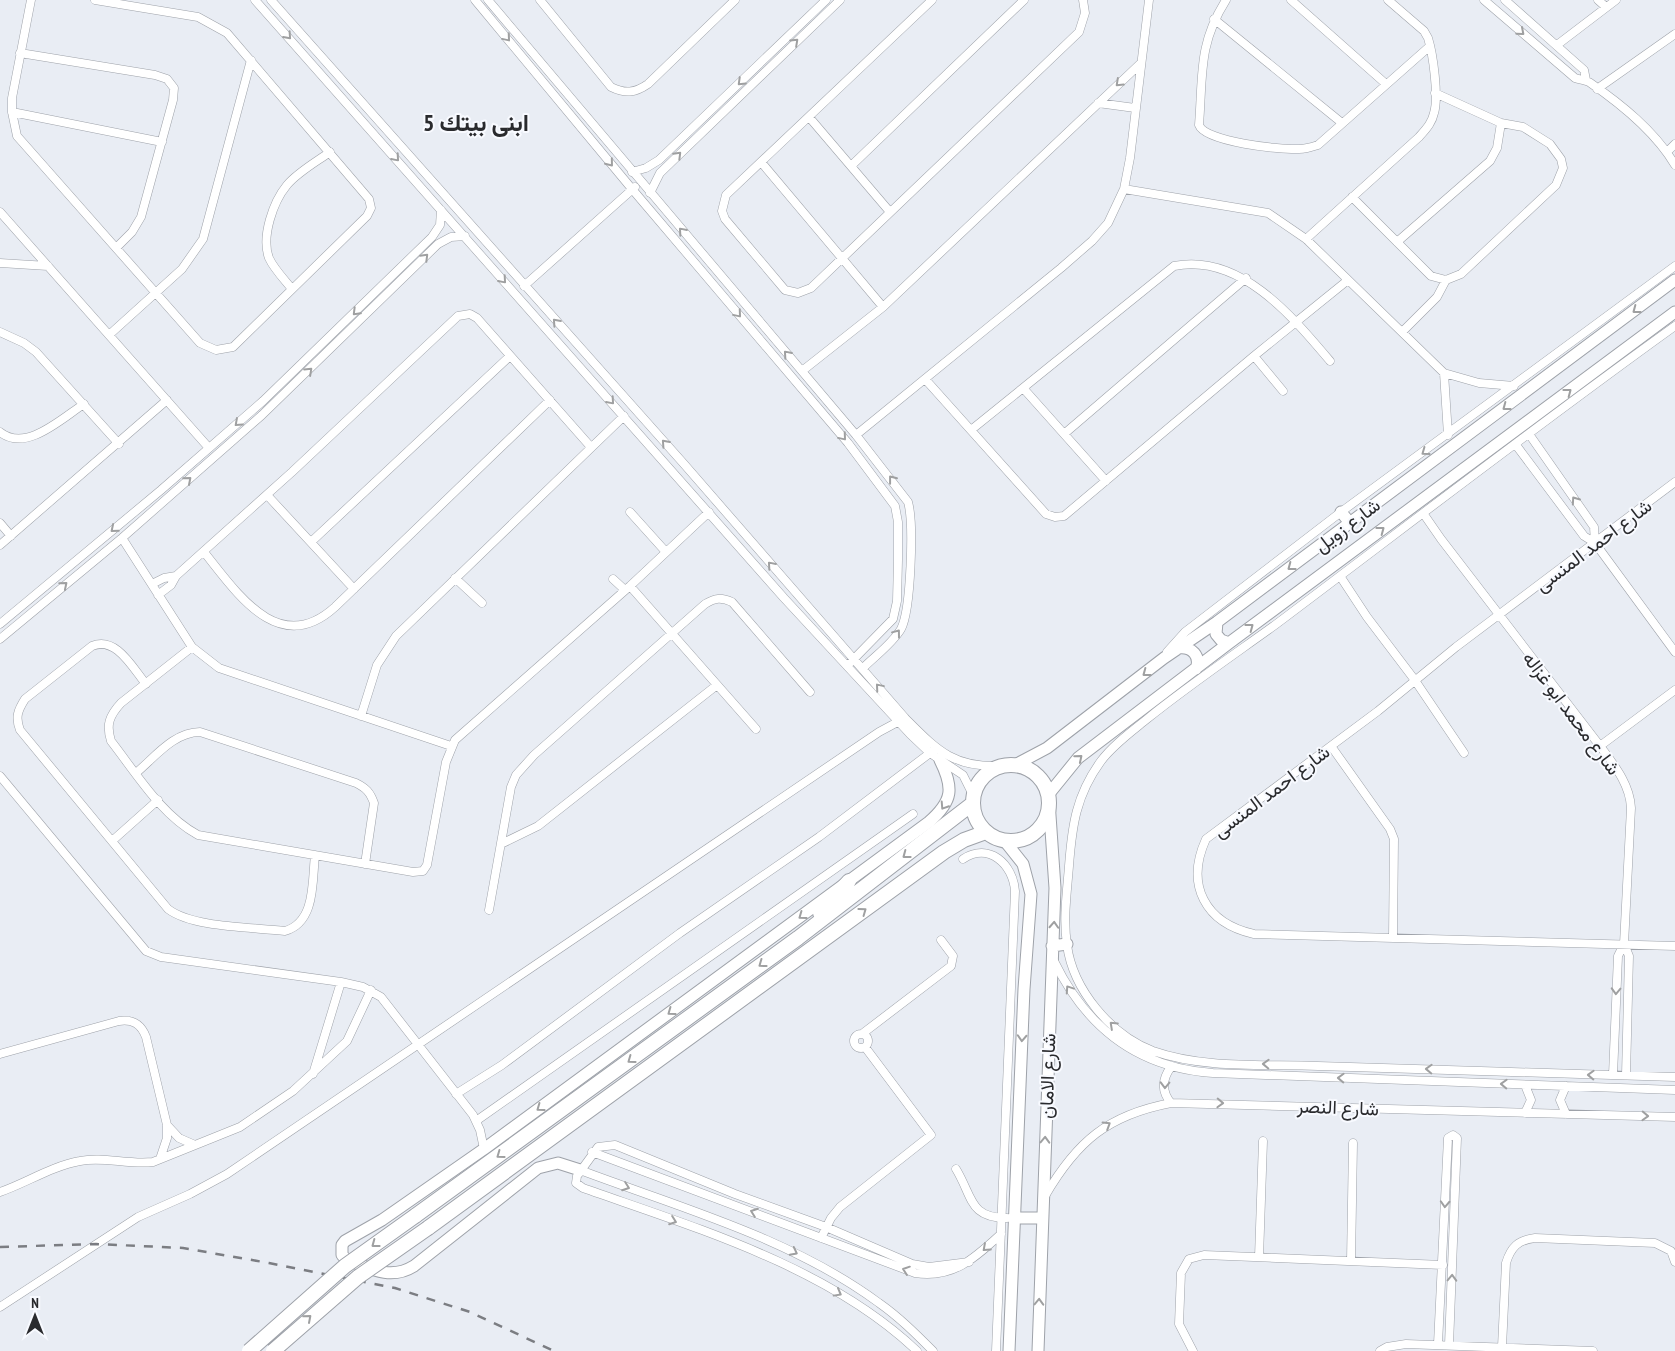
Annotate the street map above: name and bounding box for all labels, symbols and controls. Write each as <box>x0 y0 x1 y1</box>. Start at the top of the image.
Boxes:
one-way arrow <box>1516 26 1525 35</box>
one-way arrow <box>282 31 291 40</box>
one-way arrow <box>501 32 510 41</box>
one-way arrow <box>789 39 798 48</box>
one-way arrow <box>737 76 746 85</box>
one-way arrow <box>1116 77 1125 86</box>
district label: ابنى بيتك 5 <box>423 107 529 138</box>
one-way arrow <box>390 152 399 161</box>
one-way arrow <box>672 152 681 161</box>
one-way arrow <box>604 157 613 166</box>
one-way arrow <box>679 228 687 237</box>
one-way arrow <box>419 254 428 263</box>
one-way arrow <box>497 274 506 283</box>
one-way arrow <box>1633 304 1642 312</box>
one-way arrow <box>353 306 362 315</box>
one-way arrow <box>732 308 741 317</box>
one-way arrow <box>553 319 562 328</box>
one-way arrow <box>784 351 793 360</box>
one-way arrow <box>303 368 312 377</box>
one-way arrow <box>1562 389 1572 398</box>
one-way arrow <box>605 396 614 405</box>
one-way arrow <box>1503 401 1512 409</box>
one-way arrow <box>234 417 243 426</box>
one-way arrow <box>837 432 846 441</box>
one-way arrow <box>661 439 670 448</box>
one-way arrow <box>1421 446 1431 455</box>
one-way arrow <box>889 476 897 485</box>
one-way arrow <box>183 477 192 486</box>
street label: شارع زويل <box>1309 492 1385 558</box>
street label: شارع احمد المنسى <box>1530 493 1657 597</box>
one-way arrow <box>1572 497 1581 506</box>
one-way arrow <box>111 523 120 532</box>
one-way arrow <box>1375 528 1384 536</box>
one-way arrow <box>1288 561 1297 569</box>
one-way arrow <box>768 562 777 571</box>
one-way arrow <box>59 582 68 591</box>
one-way arrow <box>1244 624 1254 633</box>
one-way arrow <box>891 630 899 639</box>
street label: شارع محمد ابو غزاله <box>1517 646 1626 780</box>
one-way arrow <box>1143 667 1152 675</box>
one-way arrow <box>875 684 884 693</box>
street label: شارع احمد المنسى <box>1208 739 1335 843</box>
one-way arrow <box>1074 754 1083 763</box>
one-way arrow <box>940 800 950 809</box>
one-way arrow <box>903 850 912 858</box>
one-way arrow <box>857 908 866 916</box>
one-way arrow <box>799 910 808 918</box>
one-way arrow <box>1048 921 1059 929</box>
one-way arrow <box>759 957 768 967</box>
one-way arrow <box>1066 986 1075 995</box>
one-way arrow <box>1611 987 1622 995</box>
one-way arrow <box>667 1006 677 1015</box>
one-way arrow <box>1110 1022 1119 1031</box>
street label: شارع الامان <box>1034 1033 1061 1119</box>
one-way arrow <box>1017 1034 1027 1042</box>
one-way arrow <box>628 1054 637 1062</box>
one-way arrow <box>1262 1059 1270 1069</box>
one-way arrow <box>1425 1064 1433 1075</box>
one-way arrow <box>1587 1069 1595 1080</box>
one-way arrow <box>1337 1073 1345 1083</box>
one-way arrow <box>1500 1079 1508 1090</box>
one-way arrow <box>1160 1081 1170 1089</box>
street label: شارع النصر <box>1295 1094 1380 1121</box>
one-way arrow <box>1216 1098 1224 1109</box>
one-way arrow <box>537 1103 546 1111</box>
one-way arrow <box>1641 1111 1649 1122</box>
one-way arrow <box>1102 1122 1111 1132</box>
one-way arrow <box>1039 1136 1050 1144</box>
one-way arrow <box>496 1149 506 1158</box>
one-way arrow <box>621 1181 630 1191</box>
one-way arrow <box>1440 1200 1451 1208</box>
one-way arrow <box>750 1208 759 1218</box>
one-way arrow <box>668 1214 677 1225</box>
one-way arrow <box>372 1238 381 1246</box>
one-way arrow <box>982 1242 991 1251</box>
one-way arrow <box>788 1246 797 1256</box>
one-way arrow <box>902 1266 911 1276</box>
one-way arrow <box>1446 1274 1457 1282</box>
one-way arrow <box>832 1287 841 1297</box>
north arrow <box>10 1291 60 1341</box>
text: N <box>31 1294 39 1312</box>
one-way arrow <box>1033 1298 1044 1306</box>
one-way arrow <box>303 1315 312 1324</box>

